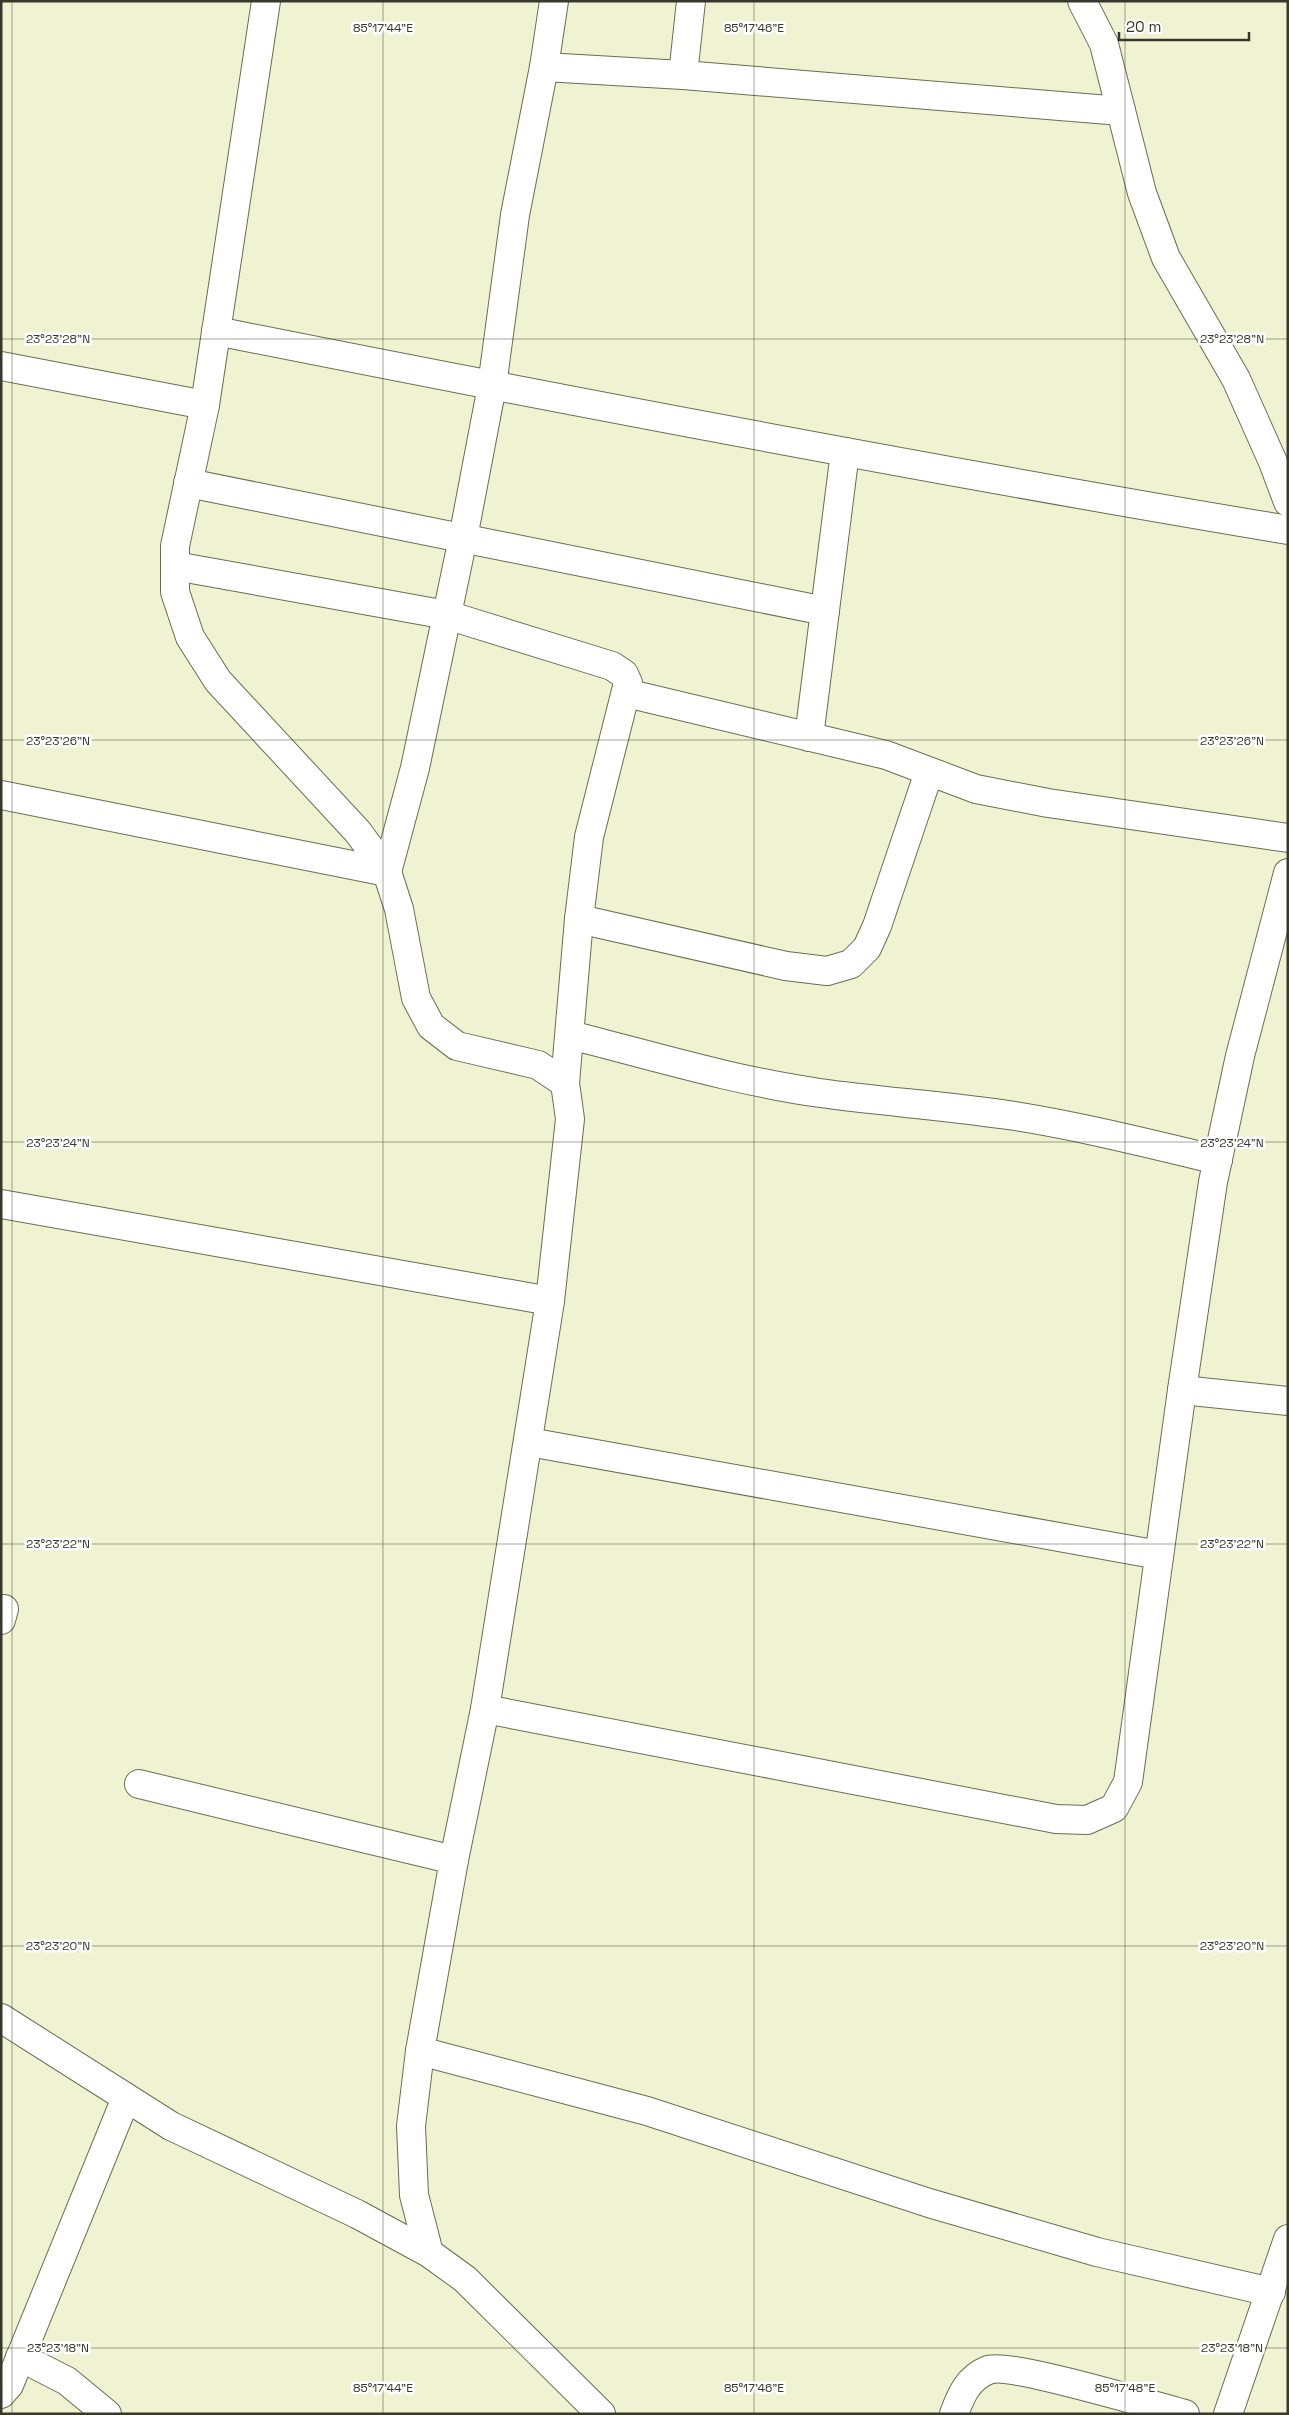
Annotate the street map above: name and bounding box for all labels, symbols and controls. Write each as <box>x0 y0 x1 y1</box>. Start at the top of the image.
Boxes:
scale bar <box>1119 10 1249 42</box>
text: 20 m <box>1126 17 1161 36</box>
text: 85°17'44"E <box>353 20 413 36</box>
text: 85°17'46"E <box>724 20 784 36</box>
text: 23°23'28"N <box>26 331 90 347</box>
text: 23°23'28"N <box>1200 331 1264 347</box>
text: 23°23'26"N <box>26 733 90 749</box>
text: 23°23'26"N <box>1200 733 1264 749</box>
text: 23°23'24"N <box>26 1135 90 1151</box>
text: 23°23'24"N <box>1200 1135 1264 1151</box>
text: 23°23'22"N <box>26 1536 90 1552</box>
text: 23°23'22"N <box>1200 1536 1264 1552</box>
text: 23°23'20"N <box>26 1938 90 1954</box>
text: 23°23'20"N <box>1200 1938 1264 1954</box>
text: 23°23'18"N <box>27 2340 89 2356</box>
text: 23°23'18"N <box>1201 2340 1263 2356</box>
text: 85°17'44"E <box>353 2380 413 2396</box>
text: 85°17'46"E <box>724 2380 784 2396</box>
text: 85°17'48"E <box>1095 2380 1155 2396</box>

